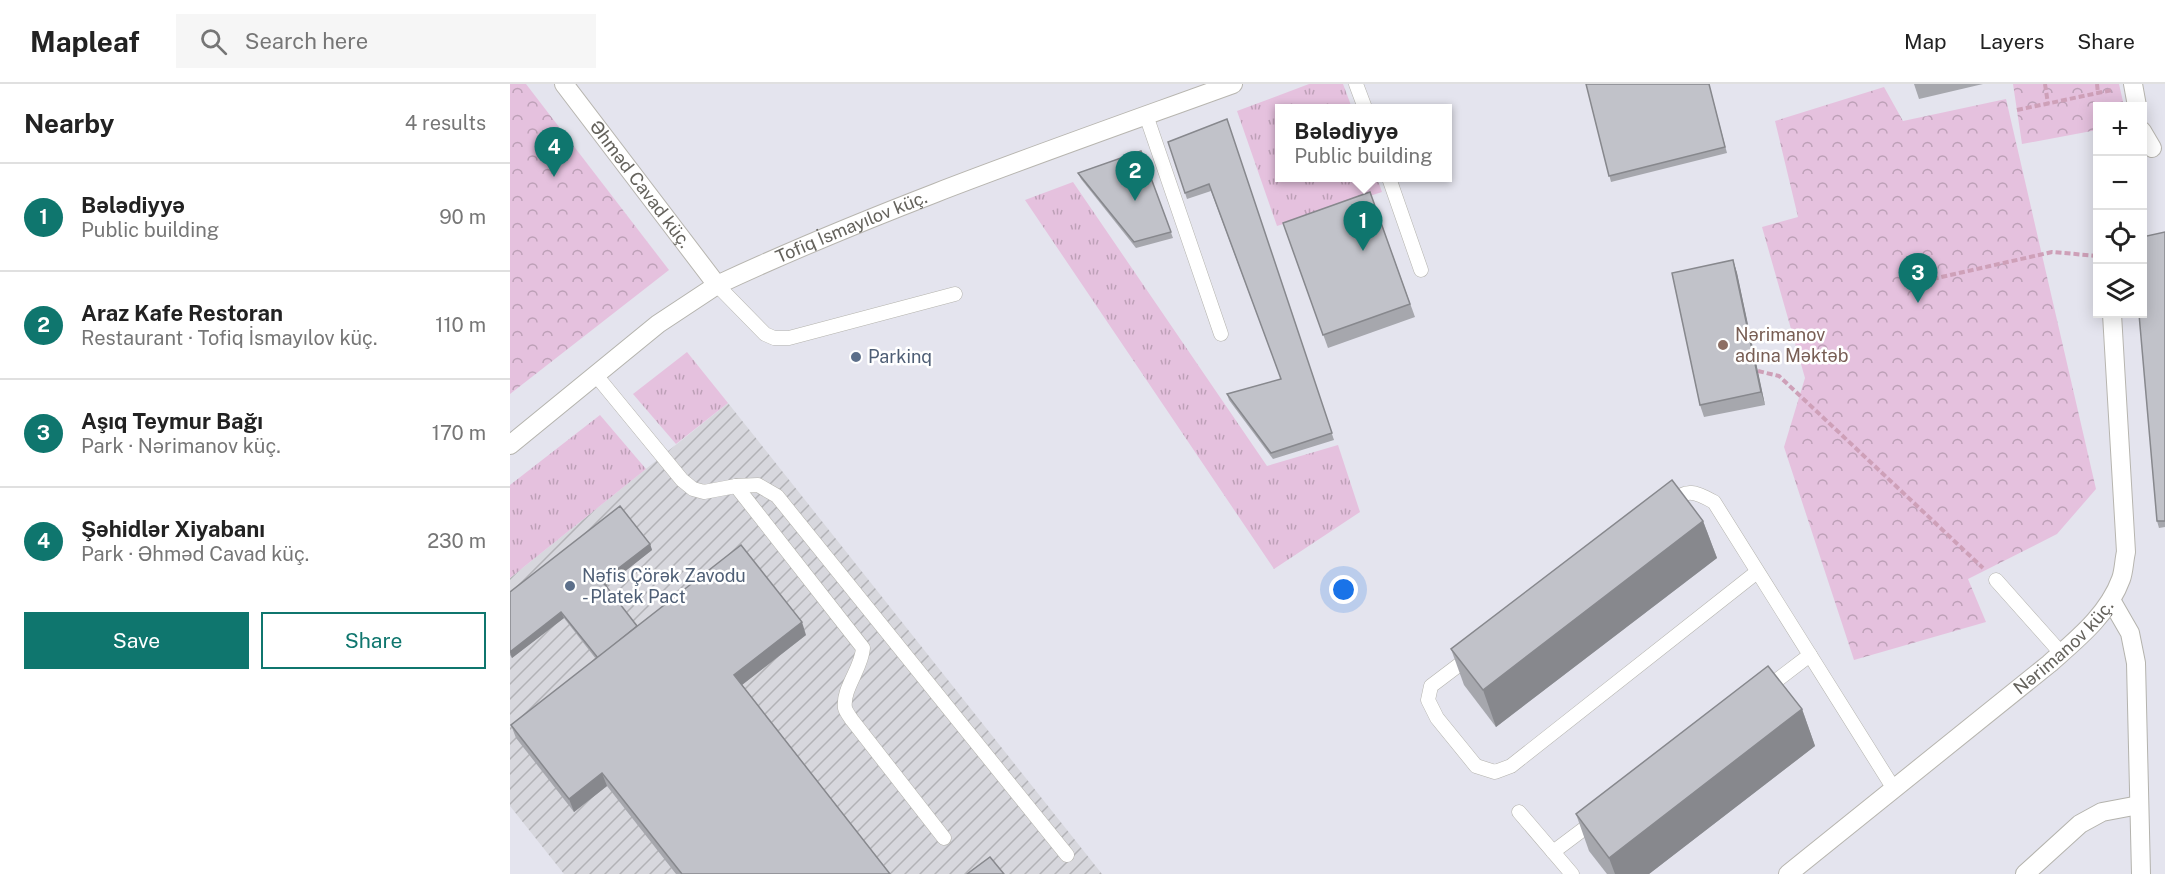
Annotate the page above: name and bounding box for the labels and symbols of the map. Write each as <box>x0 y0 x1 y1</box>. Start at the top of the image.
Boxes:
street label: Əhməd Cavad küç. <box>586 116 696 252</box>
pin: 4 <box>534 128 573 177</box>
pin: 2 <box>1116 152 1154 201</box>
street label: Tofiq İsmayılov küç. <box>772 186 930 267</box>
pin: 1 <box>1344 202 1382 251</box>
pin: 3 <box>1898 254 1938 303</box>
place label: Nərimanov adına Məktəb <box>1735 324 1849 366</box>
marker: Nərimanov adına Məktəb <box>1716 338 1730 352</box>
place label: Parkinq <box>868 346 932 367</box>
marker: Parkinq <box>849 350 863 364</box>
place label: Nəfis Çörək Zavodu - Platek Pact <box>582 565 746 607</box>
your location <box>1329 575 1358 604</box>
marker: Nəfis Çörək Zavodu - Platek Pact <box>563 579 577 593</box>
street label: Nərimanov küç. <box>2009 596 2118 698</box>

